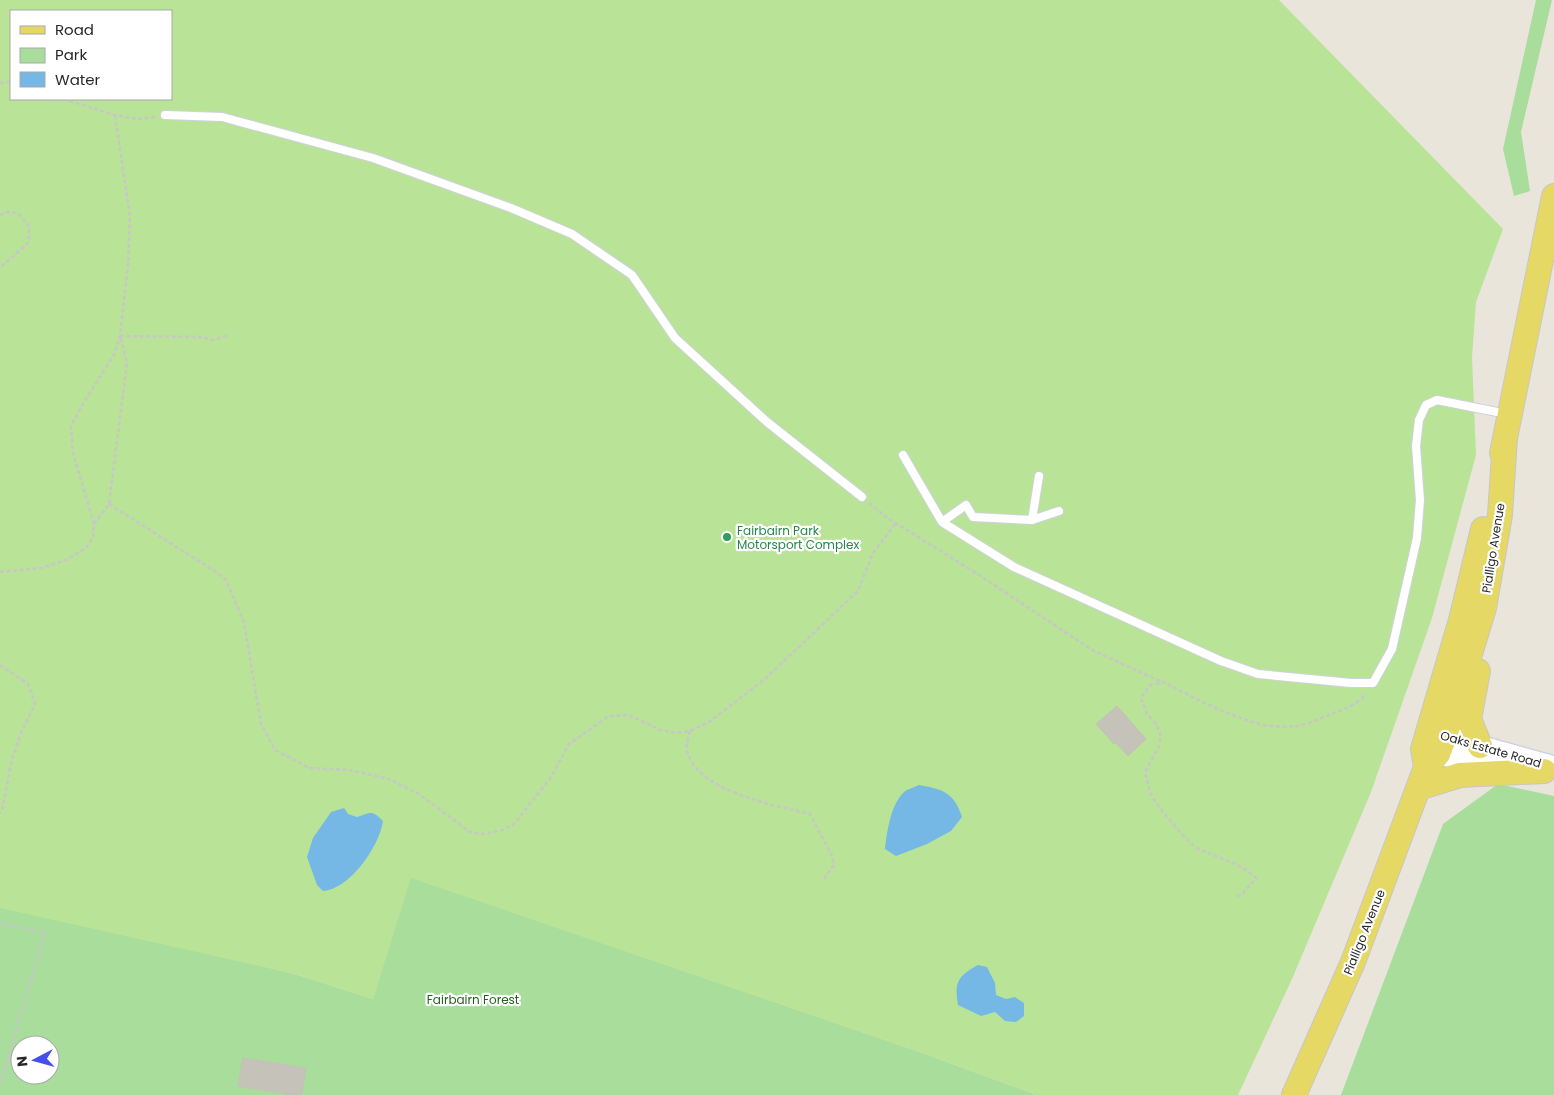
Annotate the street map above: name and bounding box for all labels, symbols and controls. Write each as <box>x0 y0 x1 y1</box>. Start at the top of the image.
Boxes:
legend <box>10 10 172 100</box>
text: Road <box>55 19 94 40</box>
text: Park <box>55 44 87 65</box>
text: Water <box>55 69 101 90</box>
street label: Pialligo Avenue <box>1477 502 1509 594</box>
place label: Fairbairn Park Motorsport Complex <box>737 522 859 553</box>
marker: Fairbairn Park Motorsport Complex <box>721 531 733 543</box>
street label: Oaks Estate Road <box>1439 726 1543 772</box>
street label: Pialligo Avenue <box>1339 887 1389 977</box>
park label: Fairbairn Forest <box>427 991 519 1008</box>
north arrow <box>10 1035 60 1085</box>
text: N <box>12 1055 33 1068</box>

